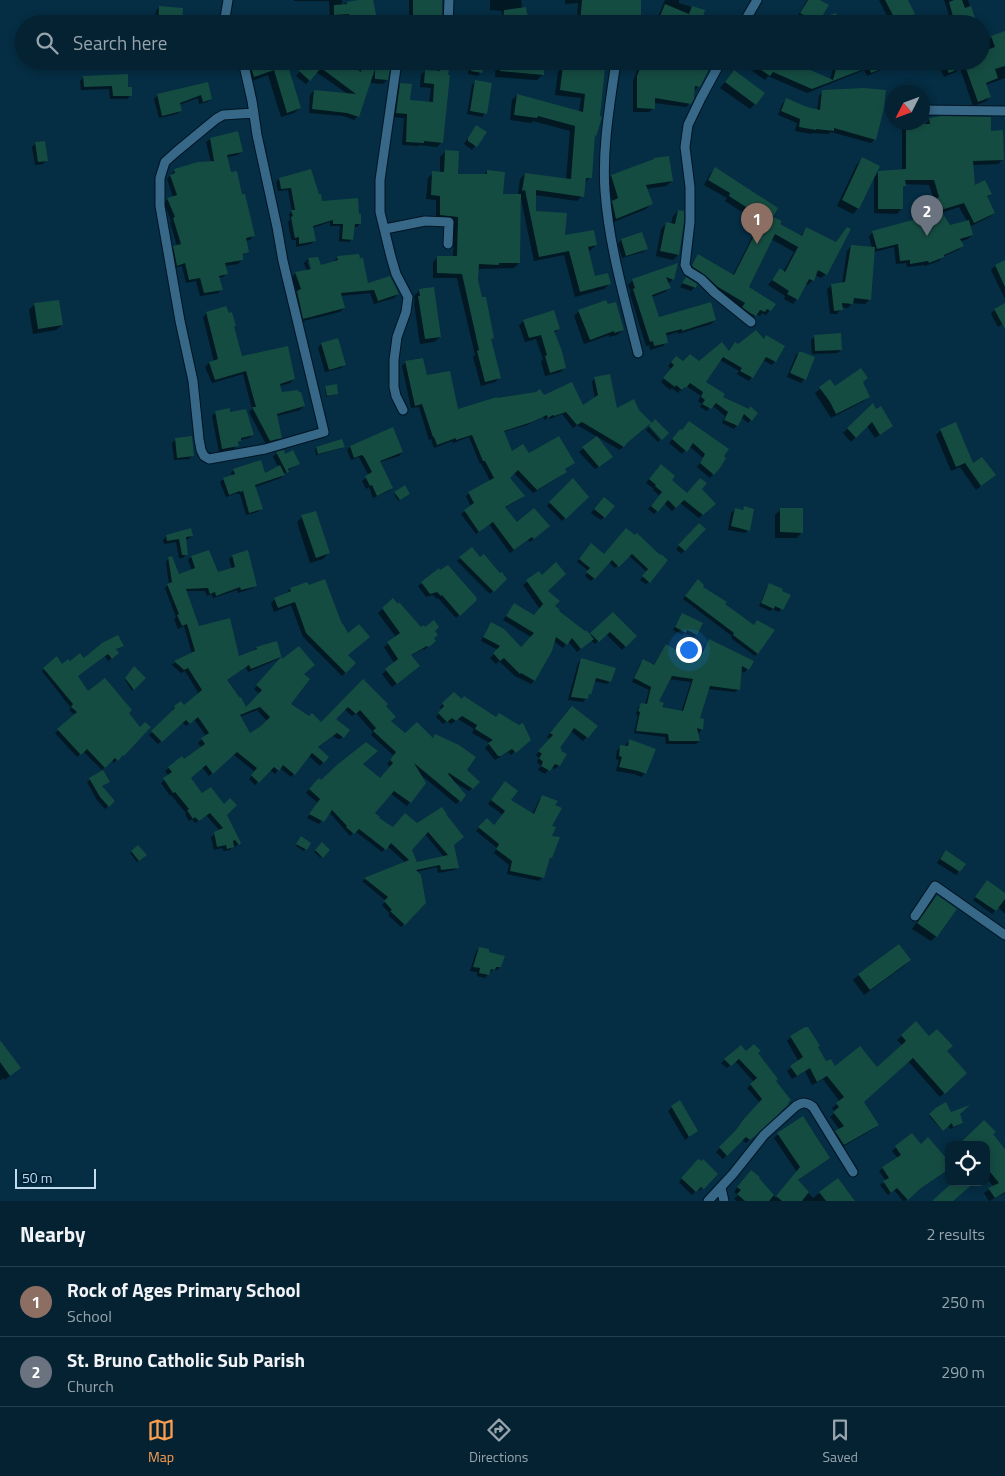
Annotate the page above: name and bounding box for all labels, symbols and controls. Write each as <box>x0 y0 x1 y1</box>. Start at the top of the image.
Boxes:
search box <box>15 15 990 70</box>
text: Search here <box>73 28 167 57</box>
icon: search <box>33 29 61 57</box>
north arrow <box>885 85 930 130</box>
pin: 2 <box>911 195 943 236</box>
pin: 1 <box>741 203 773 244</box>
your location <box>676 637 702 663</box>
map controls <box>945 1141 990 1186</box>
button: locate <box>945 1141 990 1186</box>
scale bar <box>15 1166 96 1189</box>
text: 50 m <box>22 1167 52 1188</box>
text: Nearby <box>20 1218 85 1250</box>
text: 2 results <box>926 1222 985 1246</box>
text: Rock of Ages Primary School <box>67 1275 301 1304</box>
text: 1 <box>32 1290 40 1314</box>
text: 250 m <box>941 1290 985 1314</box>
text: School <box>67 1304 112 1328</box>
text: St. Bruno Catholic Sub Parish <box>67 1345 305 1374</box>
text: 2 <box>32 1360 40 1384</box>
text: 290 m <box>941 1360 985 1384</box>
text: Church <box>67 1374 114 1398</box>
tab: Map <box>147 1416 175 1467</box>
tab: Directions <box>469 1416 528 1467</box>
tab: Saved <box>822 1416 858 1467</box>

